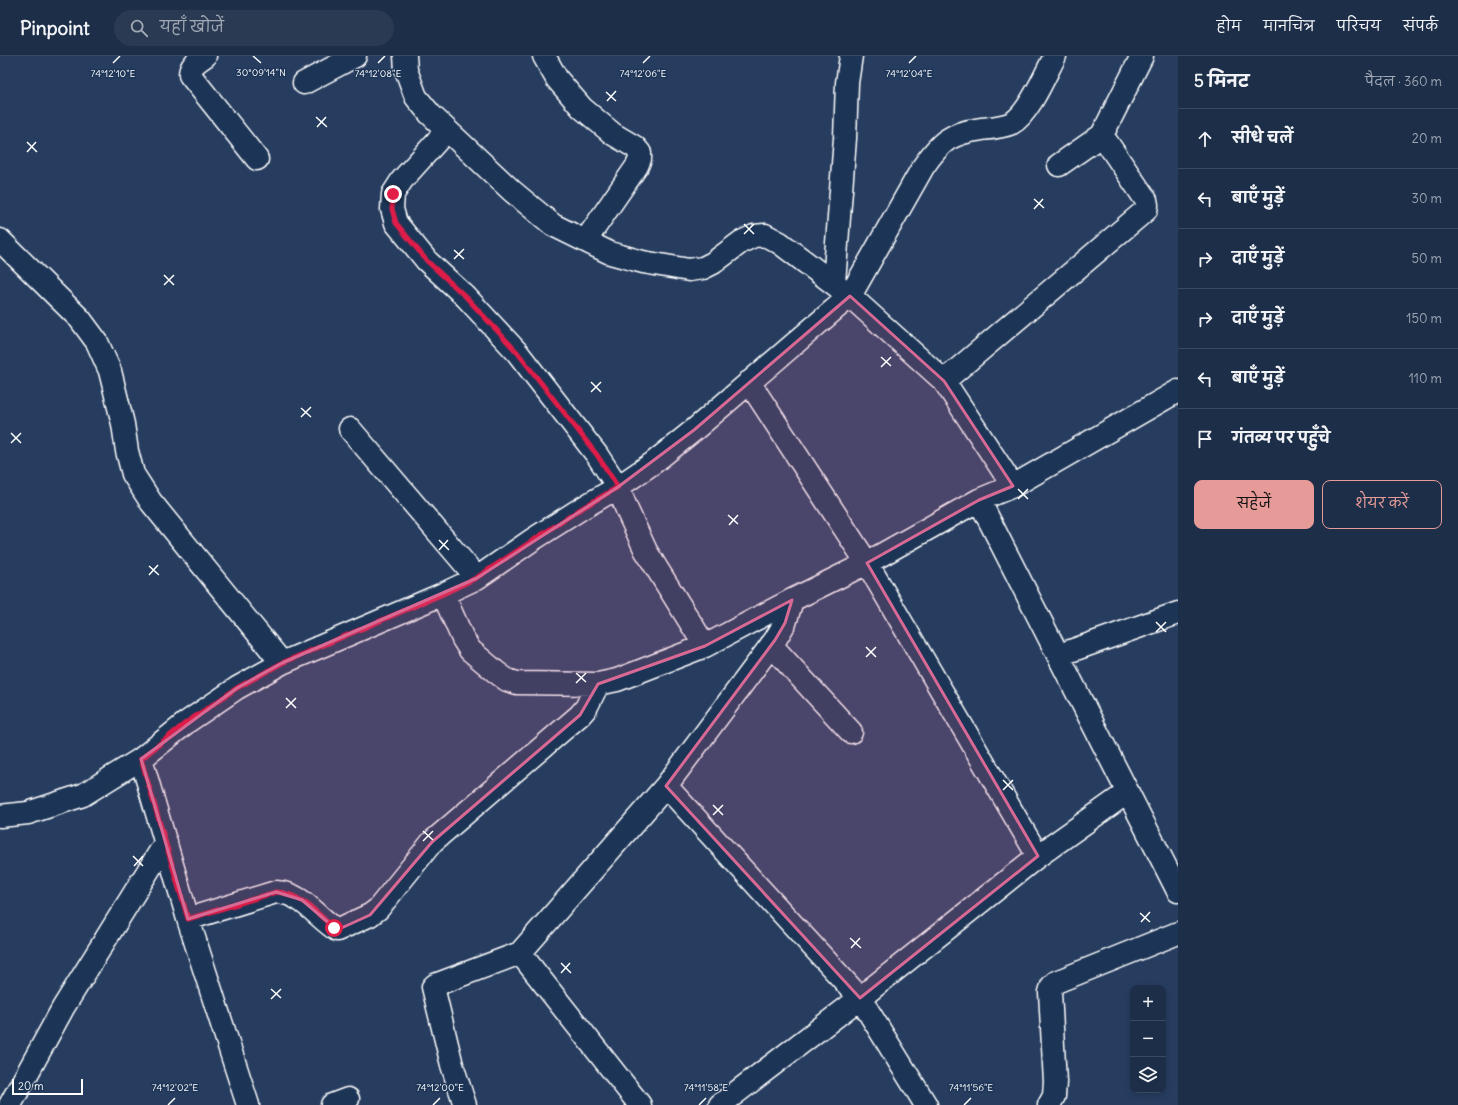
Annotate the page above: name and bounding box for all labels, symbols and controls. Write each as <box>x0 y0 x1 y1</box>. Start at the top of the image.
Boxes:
search box <box>114 10 394 46</box>
text: Pinpoint <box>20 16 90 40</box>
icon: search <box>128 17 150 39</box>
text: यहाँ खोजें <box>160 17 224 36</box>
text: होम <box>1217 17 1241 35</box>
text: मानचित्र <box>1263 17 1315 35</box>
text: परिचय <box>1337 17 1381 35</box>
text: संपर्क <box>1403 17 1438 35</box>
text: 30°09'14"N <box>236 66 286 79</box>
text: 74°12'10"E <box>91 67 136 80</box>
text: 74°12'08"E <box>355 67 402 80</box>
text: 74°12'06"E <box>620 67 667 80</box>
text: 74°12'04"E <box>886 67 933 80</box>
text: 5 मिनट <box>1194 70 1249 92</box>
text: पैदल · 360 m <box>1365 73 1442 90</box>
icon: ahead <box>1194 128 1216 150</box>
text: सीधे चलें <box>1232 128 1293 147</box>
text: 20 m <box>1412 130 1442 147</box>
route end <box>384 185 402 203</box>
icon: left <box>1194 188 1216 210</box>
text: बाएँ मुड़ें <box>1232 188 1284 207</box>
text: 30 m <box>1412 190 1442 207</box>
icon: right <box>1194 248 1216 270</box>
text: दाएँ मुड़ें <box>1232 248 1284 267</box>
text: 50 m <box>1411 250 1442 267</box>
icon: right <box>1194 308 1216 330</box>
text: दाएँ मुड़ें <box>1232 308 1284 327</box>
text: 150 m <box>1406 310 1442 327</box>
icon: left <box>1194 368 1216 390</box>
text: बाएँ मुड़ें <box>1232 368 1284 387</box>
text: 110 m <box>1409 370 1442 387</box>
icon: arrive <box>1194 428 1216 450</box>
text: गंतव्य पर पहुँचे <box>1232 428 1330 447</box>
button: सहेजें <box>1194 480 1314 529</box>
button: शेयर करें <box>1322 480 1442 529</box>
route start <box>325 919 343 937</box>
map controls <box>1130 985 1166 1093</box>
button: + <box>1130 985 1166 1021</box>
button: − <box>1130 1021 1166 1057</box>
button: layers <box>1130 1057 1166 1093</box>
scale bar <box>12 1077 83 1096</box>
text: 20 m <box>18 1079 44 1093</box>
text: 74°12'02"E <box>152 1081 198 1094</box>
text: 74°12'00"E <box>416 1081 464 1094</box>
text: 74°11'58"E <box>684 1081 728 1094</box>
text: 74°11'56"E <box>949 1081 993 1094</box>

